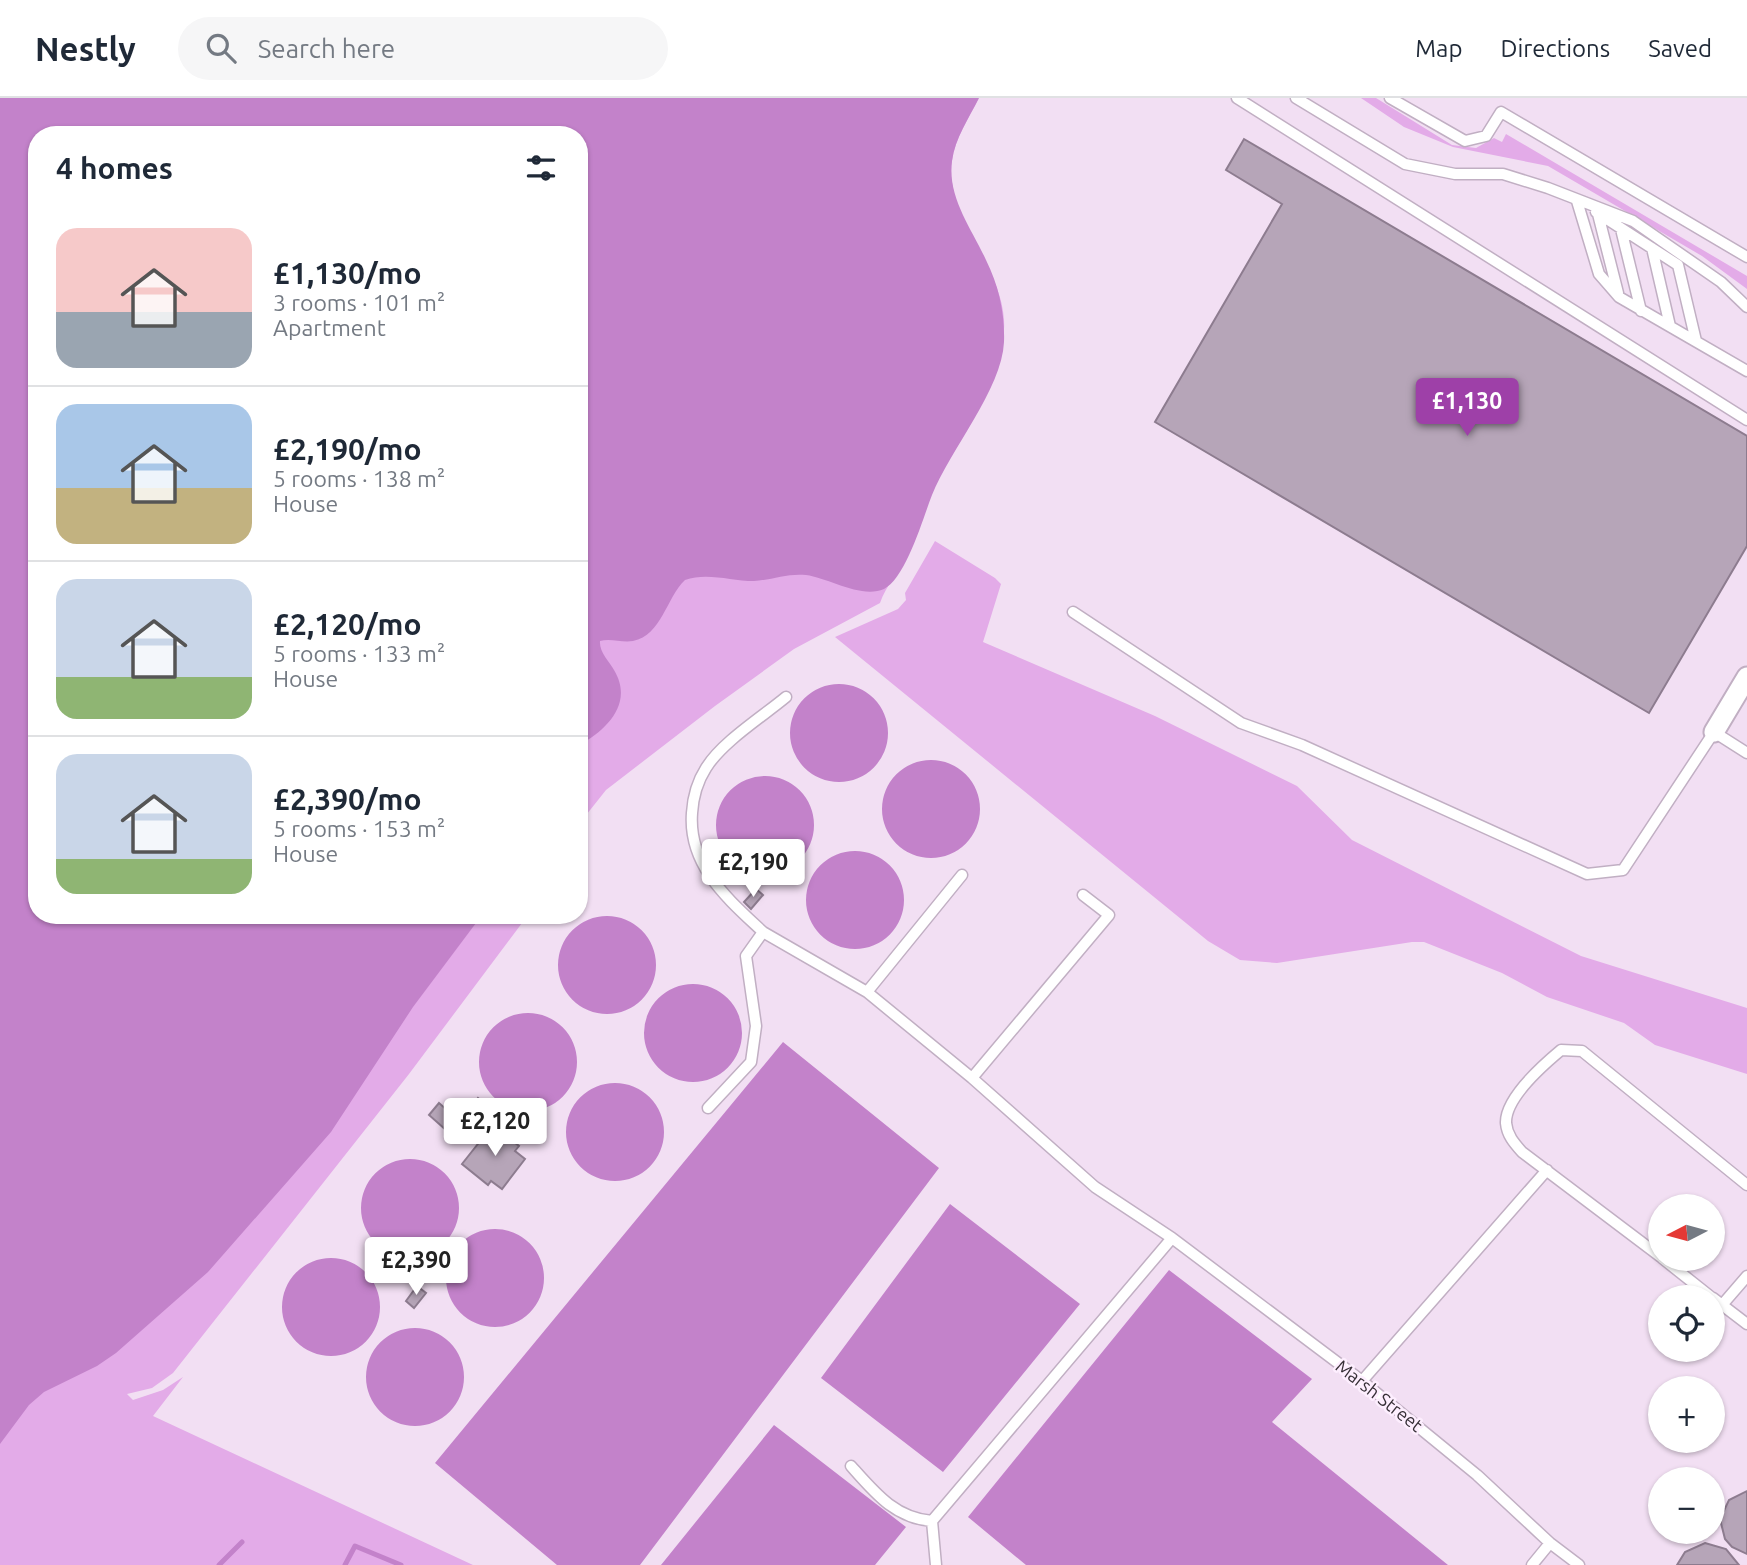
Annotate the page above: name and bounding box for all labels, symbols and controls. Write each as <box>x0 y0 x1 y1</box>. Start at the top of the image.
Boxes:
search box <box>178 17 668 80</box>
icon: search <box>202 29 240 67</box>
text: Nestly <box>35 30 136 67</box>
text: Search here <box>258 34 395 63</box>
text: Map <box>1415 35 1462 62</box>
text: Directions <box>1500 35 1610 62</box>
text: Saved <box>1648 35 1712 62</box>
icon: filters <box>522 149 560 187</box>
text: 4 homes <box>56 151 173 185</box>
icon: home <box>112 256 196 340</box>
text: £1,130/mo <box>273 256 422 290</box>
text: 3 rooms · 101 m² <box>273 290 445 315</box>
text: Apartment <box>273 315 386 340</box>
pin: £1,130 <box>1410 378 1524 438</box>
text: £1,130 <box>1432 388 1502 413</box>
icon: home <box>112 432 196 516</box>
text: £2,190/mo <box>273 432 422 466</box>
text: 5 rooms · 138 m² <box>273 466 445 491</box>
text: House <box>273 491 338 516</box>
icon: home <box>112 607 196 691</box>
text: £2,120/mo <box>273 607 422 641</box>
text: 5 rooms · 133 m² <box>273 641 445 666</box>
text: House <box>273 666 338 691</box>
icon: home <box>112 782 196 866</box>
text: £2,390/mo <box>273 782 422 816</box>
text: 5 rooms · 153 m² <box>273 816 445 841</box>
pin: £2,190 <box>696 840 810 899</box>
text: House <box>273 841 338 866</box>
text: £2,190 <box>718 849 788 874</box>
pin: £2,120 <box>438 1098 552 1158</box>
text: £2,120 <box>460 1108 530 1133</box>
north arrow <box>1648 1194 1726 1270</box>
map controls <box>1648 1194 1725 1544</box>
pin: £2,390 <box>359 1238 473 1297</box>
text: £2,390 <box>381 1247 451 1272</box>
button: locate <box>1648 1285 1725 1362</box>
street label: Marsh Street <box>1332 1355 1427 1435</box>
button: + <box>1648 1376 1725 1453</box>
button: − <box>1648 1467 1725 1544</box>

